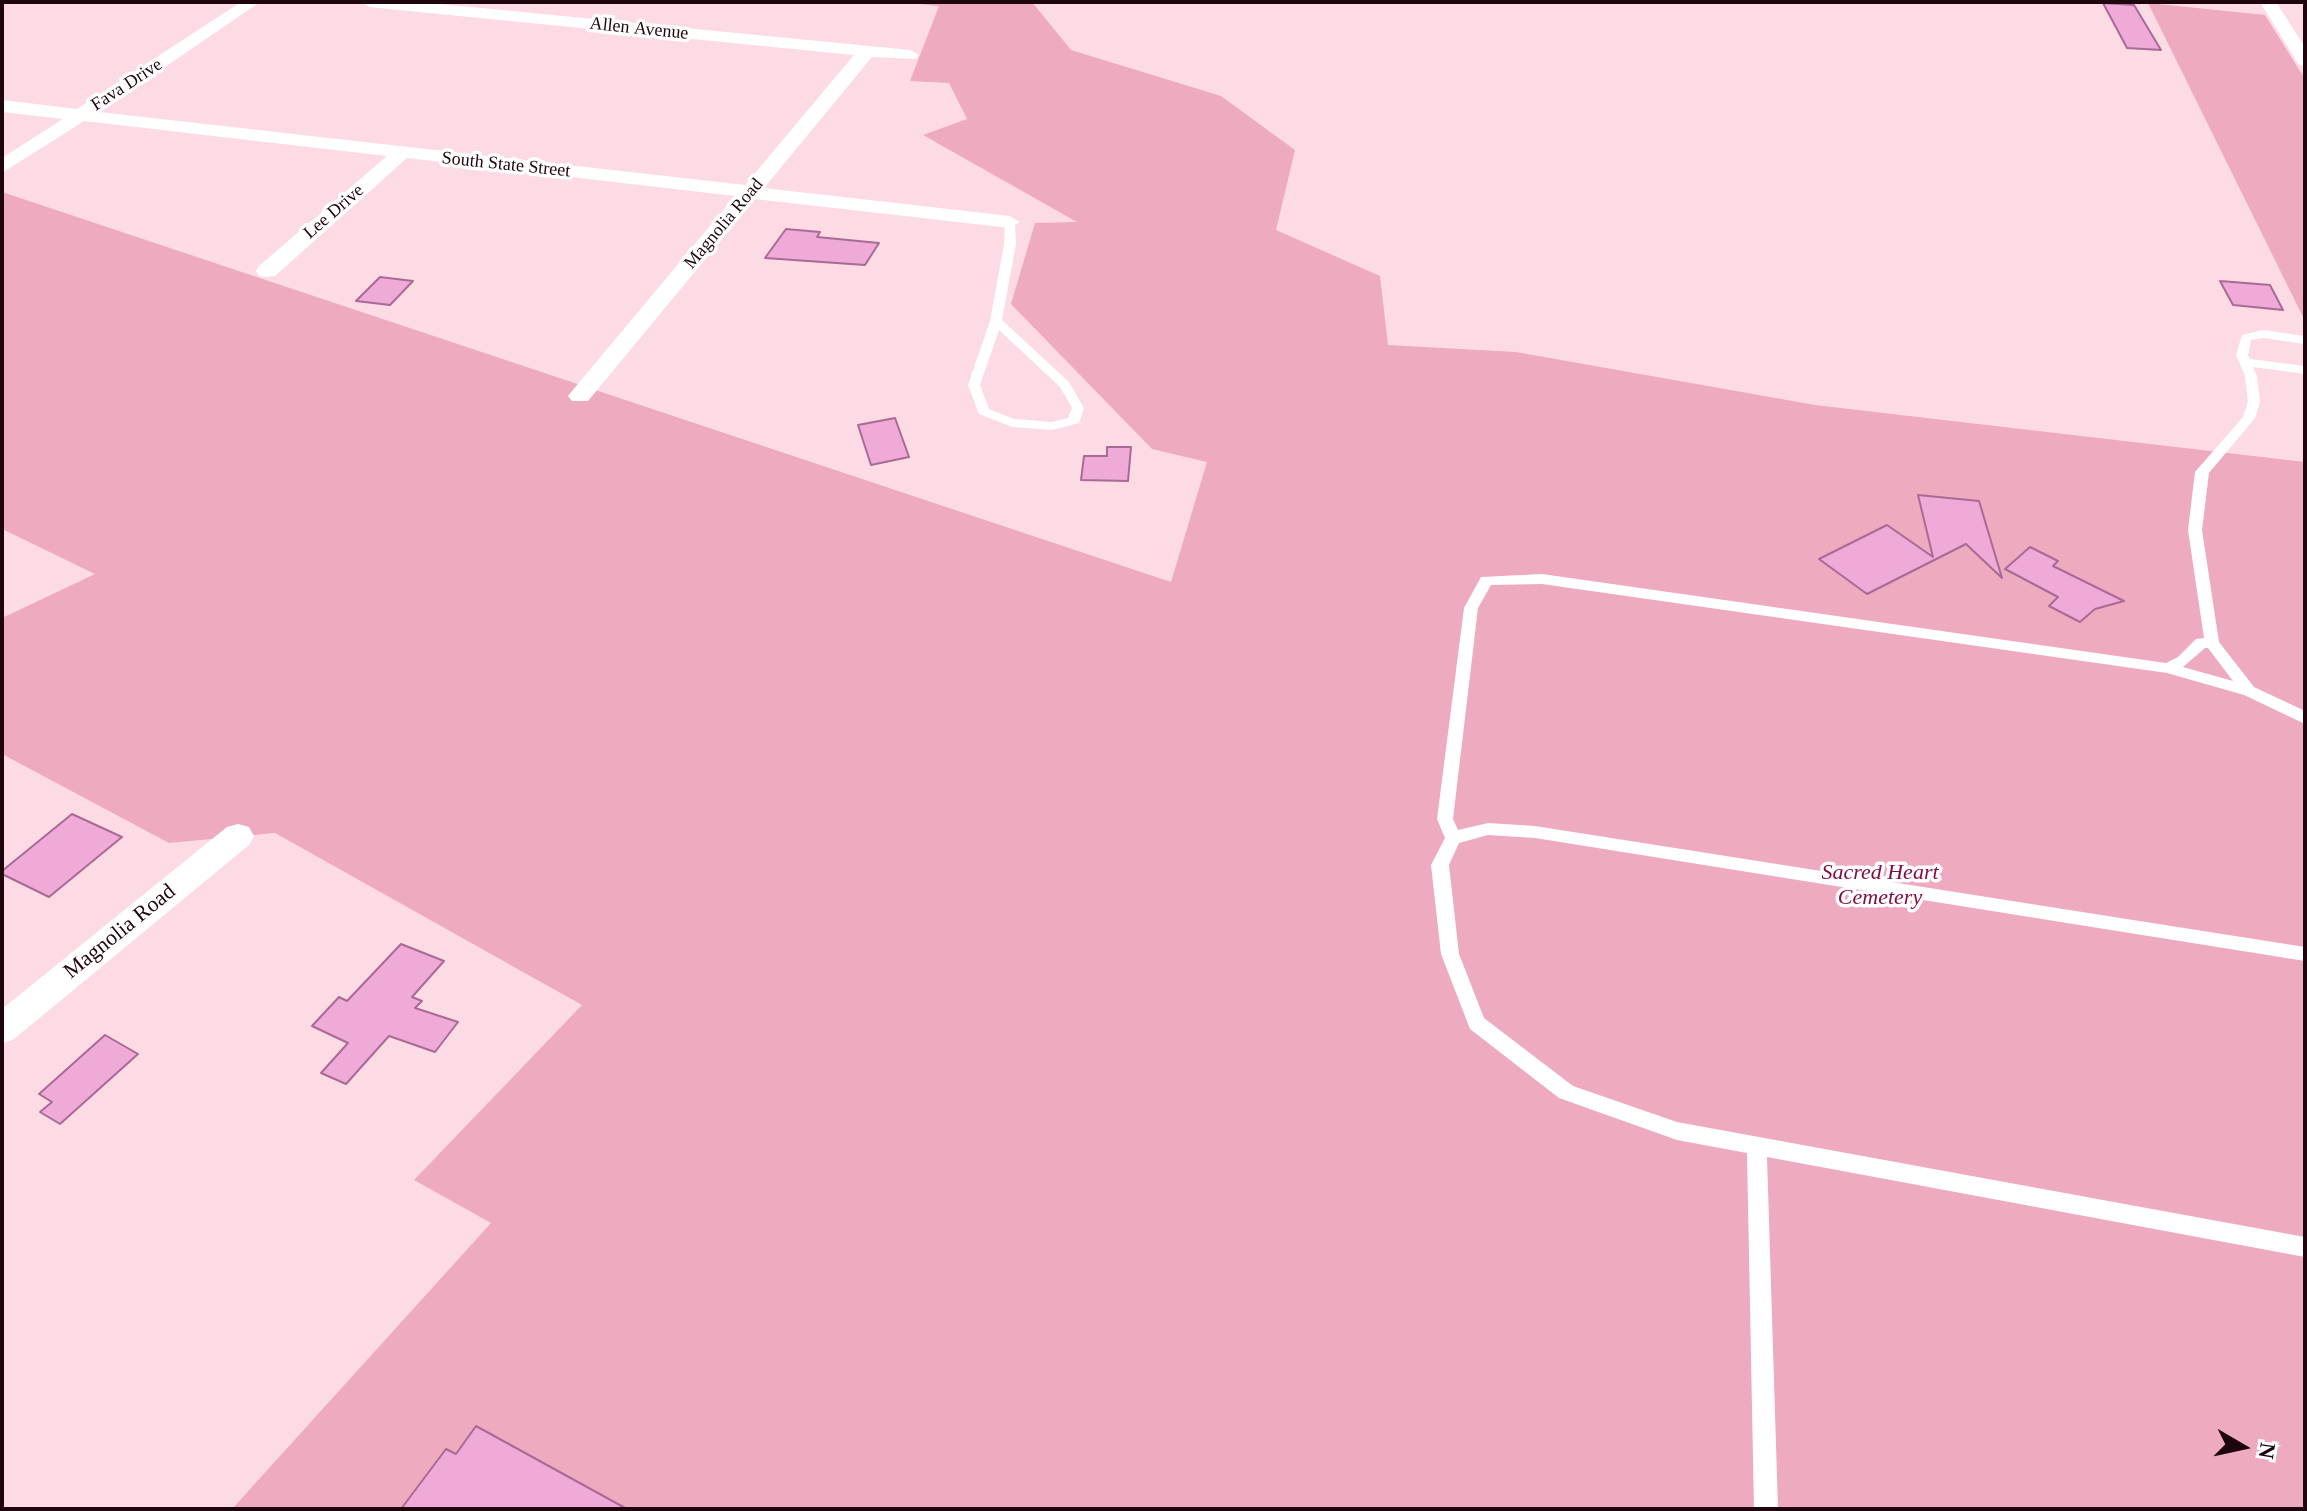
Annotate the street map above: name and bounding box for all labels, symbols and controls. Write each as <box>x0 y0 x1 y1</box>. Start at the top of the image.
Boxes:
street label: Allen Avenue <box>589 13 689 45</box>
street label: Fava Drive <box>87 54 167 116</box>
street label: South State Street <box>441 148 571 182</box>
street label: Magnolia Road <box>680 174 768 274</box>
street label: Lee Drive <box>300 180 368 244</box>
park label: Sacred Heart Cemetery <box>1821 860 1939 912</box>
street label: Magnolia Road <box>59 879 181 985</box>
north arrow <box>2203 1407 2283 1487</box>
text: N <box>2254 1441 2281 1461</box>

